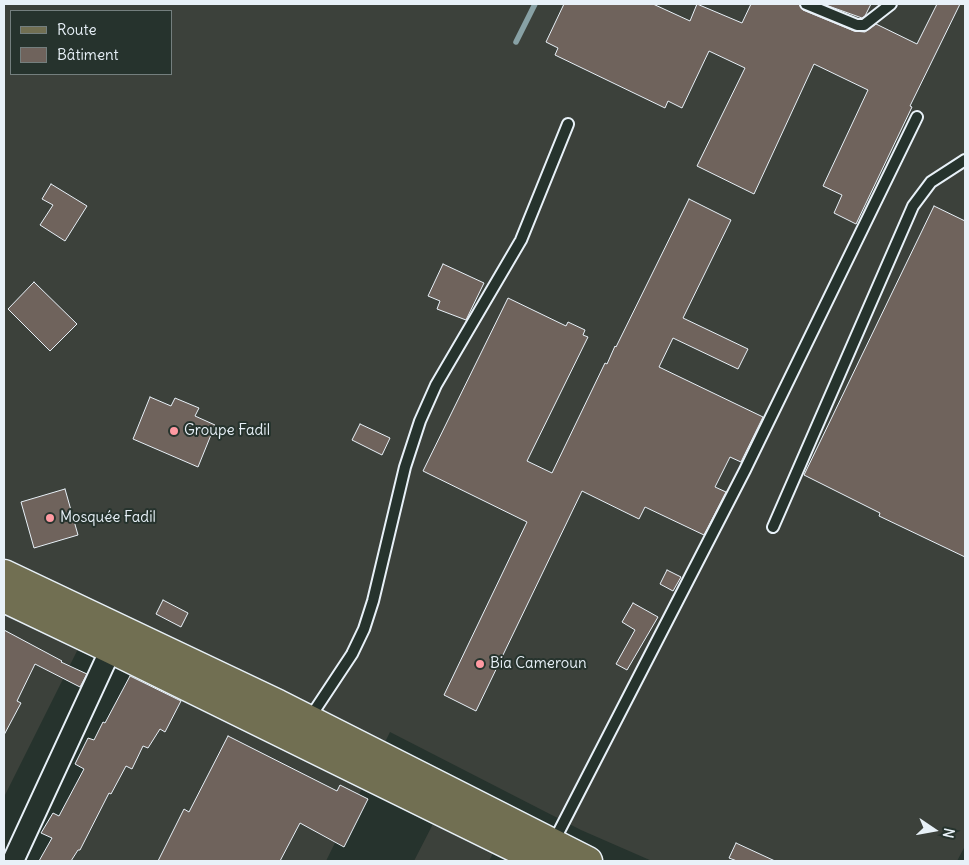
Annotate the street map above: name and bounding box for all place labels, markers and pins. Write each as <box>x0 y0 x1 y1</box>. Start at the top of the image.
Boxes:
place label: Groupe Fadil <box>184 422 270 440</box>
marker: Groupe Fadil <box>168 425 180 437</box>
place label: Mosquée Fadil <box>60 509 156 527</box>
marker: Mosquée Fadil <box>44 512 56 524</box>
place label: Bia Cameroun <box>490 655 587 673</box>
marker: Bia Cameroun <box>474 658 486 670</box>

